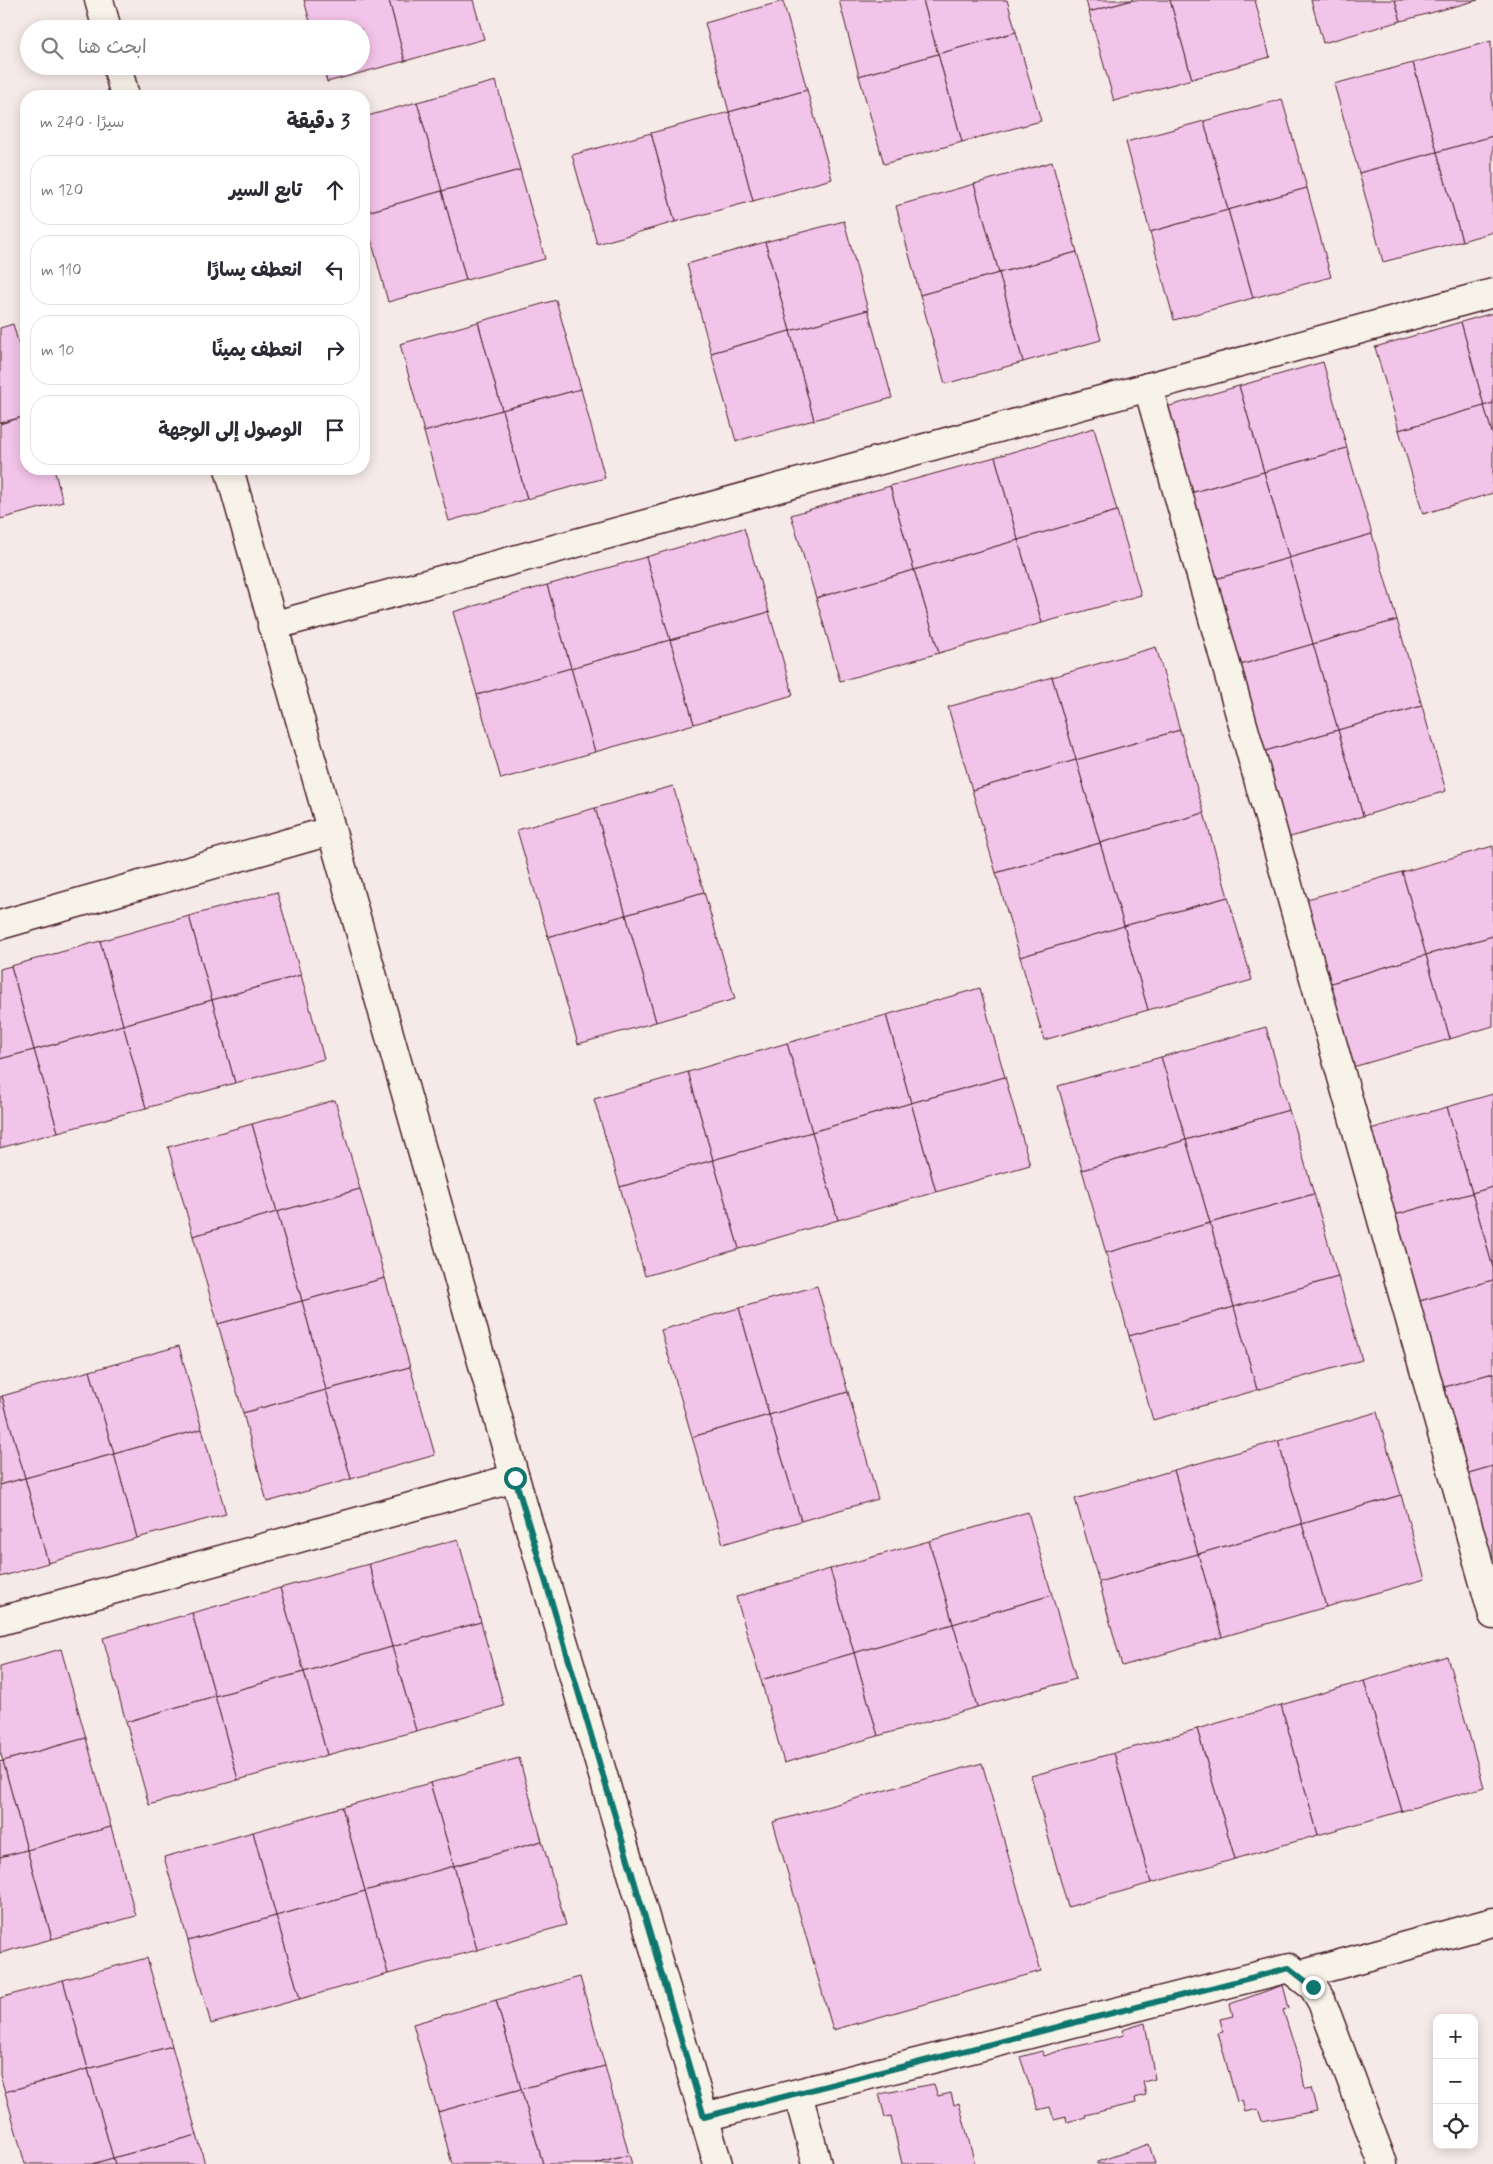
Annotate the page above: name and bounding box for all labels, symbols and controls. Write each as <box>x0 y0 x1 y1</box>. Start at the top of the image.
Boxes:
search box <box>20 20 370 75</box>
icon: search <box>38 34 66 62</box>
text: ابحث هنا <box>78 35 147 60</box>
text: 3 دقيقة <box>286 108 350 136</box>
text: سيرًا · 240 m <box>40 112 124 133</box>
icon: ahead <box>321 176 349 204</box>
text: تابع السير <box>229 178 302 203</box>
text: 120 m <box>41 180 83 201</box>
icon: left <box>321 256 349 284</box>
text: انعطف يسارًا <box>207 258 302 283</box>
text: 110 m <box>41 260 82 281</box>
icon: right <box>321 336 349 364</box>
text: انعطف يمينًا <box>212 338 302 363</box>
text: 10 m <box>41 340 74 361</box>
icon: arrive <box>321 416 349 444</box>
text: الوصول إلى الوجهة <box>158 418 302 443</box>
route start <box>504 1467 527 1490</box>
route end <box>1302 1976 1325 1999</box>
map controls <box>1433 2014 1478 2149</box>
button: + <box>1433 2014 1478 2059</box>
button: − <box>1433 2059 1478 2104</box>
button: locate <box>1433 2104 1478 2149</box>

